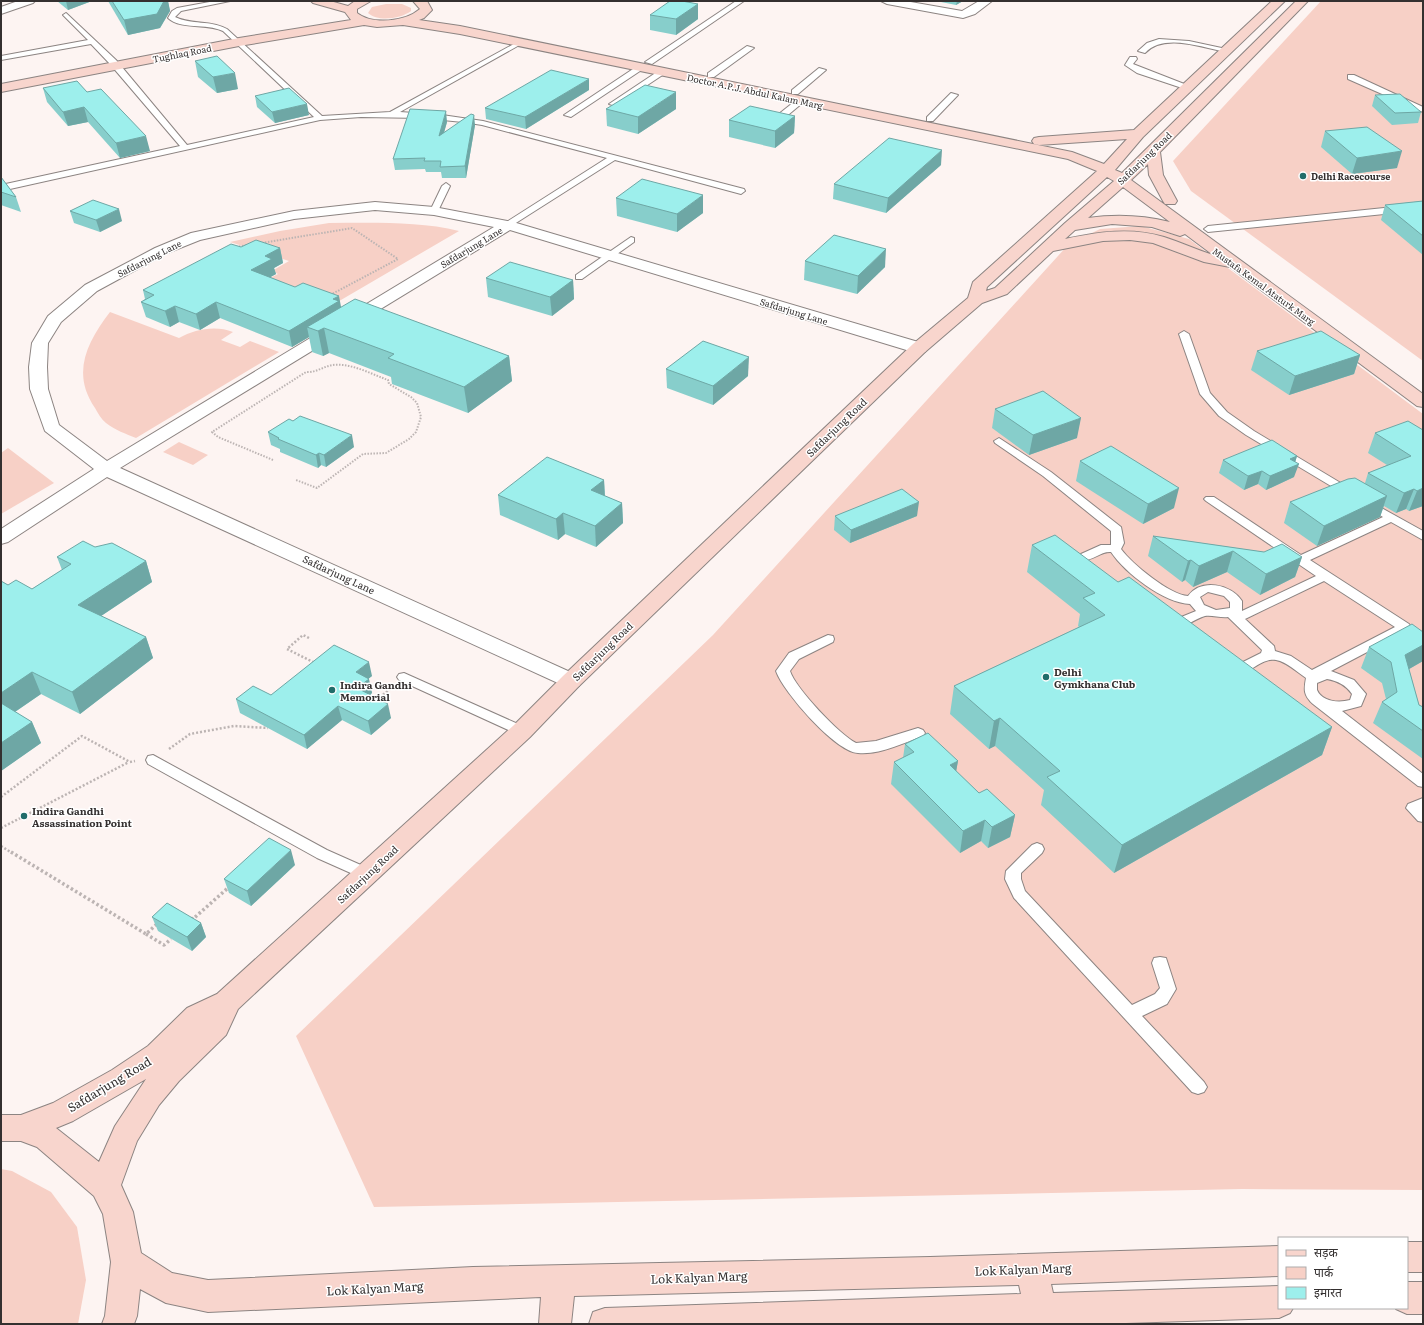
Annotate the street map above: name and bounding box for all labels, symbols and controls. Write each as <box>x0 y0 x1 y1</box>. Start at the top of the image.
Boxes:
street label: Tughlaq Road <box>151 40 213 66</box>
street label: Doctor A.P.J. Abdul Kalam Marg <box>686 70 825 112</box>
street label: Safdarjung Road <box>1114 128 1175 188</box>
place label: Delhi Racecourse <box>1311 169 1390 183</box>
marker: Delhi Racecourse <box>1298 171 1308 181</box>
street label: Safdarjung Lane <box>437 223 505 271</box>
street label: Safdarjung Lane <box>114 236 184 280</box>
street label: Mustafa Kemal Ataturk Marg <box>1210 244 1319 329</box>
street label: Safdarjung Lane <box>758 294 830 328</box>
street label: Safdarjung Road <box>802 394 870 460</box>
street label: Safdarjung Lane <box>300 551 378 597</box>
street label: Safdarjung Road <box>568 618 636 684</box>
place label: Delhi Gymkhana Club <box>1054 664 1136 691</box>
marker: Delhi Gymkhana Club <box>1041 672 1051 682</box>
place label: Indira Gandhi Memorial <box>340 677 412 704</box>
marker: Indira Gandhi Memorial <box>327 685 337 695</box>
place label: Indira Gandhi Assassination Point <box>32 803 132 830</box>
marker: Indira Gandhi Assassination Point <box>19 811 29 821</box>
street label: Safdarjung Road <box>333 842 401 906</box>
street label: Safdarjung Road <box>64 1052 155 1116</box>
legend <box>1278 1237 1408 1309</box>
text: सड़क <box>1314 1243 1339 1261</box>
street label: Lok Kalyan Marg <box>974 1258 1072 1280</box>
text: पार्क <box>1314 1263 1334 1281</box>
street label: Lok Kalyan Marg <box>650 1266 748 1288</box>
street label: Lok Kalyan Marg <box>326 1276 424 1300</box>
text: इमारत <box>1314 1283 1343 1301</box>

